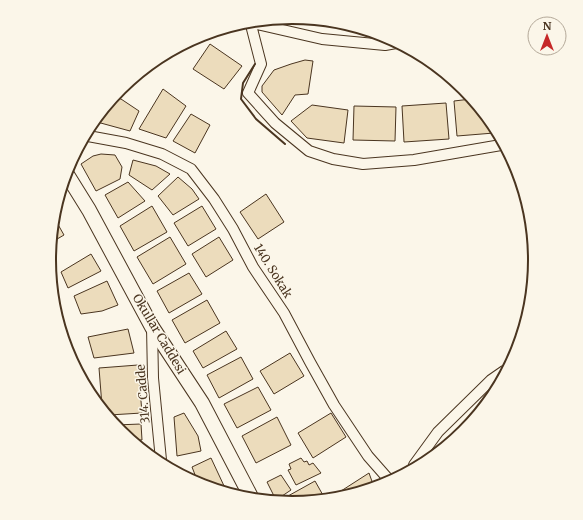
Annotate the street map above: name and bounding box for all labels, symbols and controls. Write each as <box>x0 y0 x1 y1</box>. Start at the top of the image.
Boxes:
north arrow <box>527 16 567 56</box>
text: N <box>543 19 552 33</box>
street label: 140. Sokak <box>251 241 296 301</box>
street label: Okullar Caddesi <box>130 291 189 377</box>
street label: 314. Cadde <box>132 364 153 424</box>

